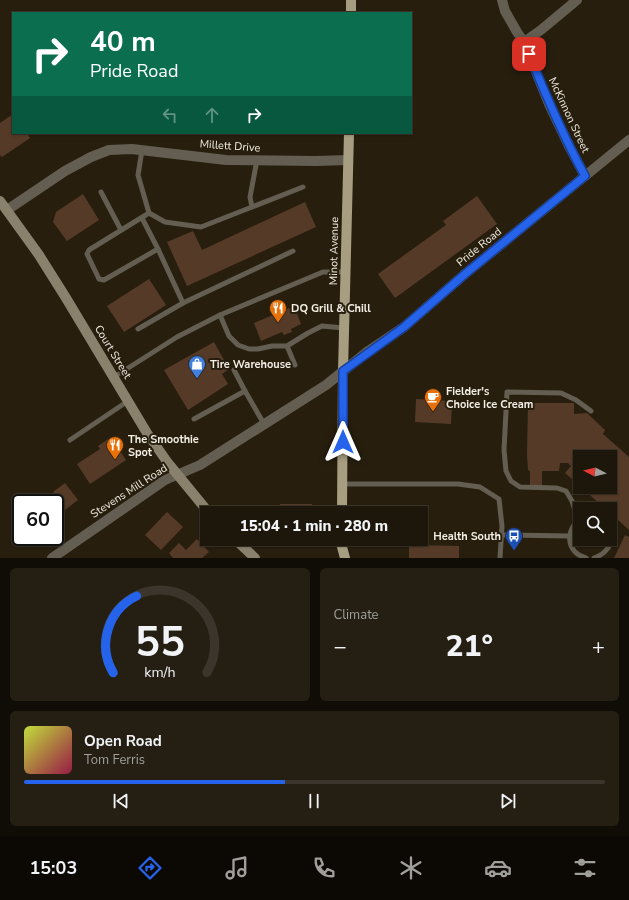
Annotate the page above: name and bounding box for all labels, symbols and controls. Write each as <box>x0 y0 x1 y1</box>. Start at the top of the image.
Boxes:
text: 40 m <box>90 23 156 61</box>
icon: right <box>24 28 76 80</box>
pin <box>512 37 546 71</box>
icon: arrive <box>518 43 540 65</box>
text: Pride Road <box>90 59 178 83</box>
street label: McKinnon Street <box>545 75 593 155</box>
icon: left <box>159 104 181 126</box>
icon: ahead <box>201 104 223 126</box>
icon: right <box>243 104 265 126</box>
street label: Millett Drive <box>199 136 261 156</box>
street label: Minot Avenue <box>326 217 342 285</box>
street label: Pride Road <box>453 224 505 270</box>
restaurant icon: DQ Grill & Chill <box>268 298 288 323</box>
place label: DQ Grill & Chill <box>291 301 371 316</box>
street label: Court Street <box>91 322 135 382</box>
shop icon: Tire Warehouse <box>187 354 207 379</box>
place label: Tire Warehouse <box>210 357 291 372</box>
place label: Fielder's Choice Ice Cream <box>446 384 533 412</box>
cafe icon: Fielder's Choice Ice Cream <box>423 387 443 412</box>
position arrow <box>322 421 364 463</box>
place label: The Smoothie Spot <box>128 432 199 460</box>
restaurant icon: The Smoothie Spot <box>105 435 125 460</box>
north arrow <box>573 450 617 494</box>
map controls <box>573 450 617 546</box>
street label: Stevens Mill Road <box>88 460 170 522</box>
speed limit sign: 60 <box>12 494 64 546</box>
button: search <box>573 502 617 546</box>
text: 15:04 · 1 min · 280 m <box>240 516 388 536</box>
bus stop icon: Health South <box>504 526 524 551</box>
place label: Health South <box>433 529 501 544</box>
text: Climate <box>334 606 379 624</box>
text: 55 <box>135 613 185 670</box>
text: 21° <box>445 626 493 667</box>
text: − <box>334 632 347 662</box>
text: + <box>592 632 605 662</box>
text: km/h <box>144 662 175 681</box>
text: Open Road <box>84 731 162 751</box>
text: Tom Ferris <box>84 751 145 769</box>
icon: previous <box>110 790 132 812</box>
icon: pause <box>303 790 325 812</box>
icon: next <box>497 790 519 812</box>
icon: directions <box>136 854 164 882</box>
icon: music <box>223 854 251 882</box>
icon: phone <box>310 854 338 882</box>
icon: climate <box>397 854 425 882</box>
icon: car <box>484 854 512 882</box>
icon: filters <box>571 854 599 882</box>
text: 15:03 <box>30 856 77 880</box>

